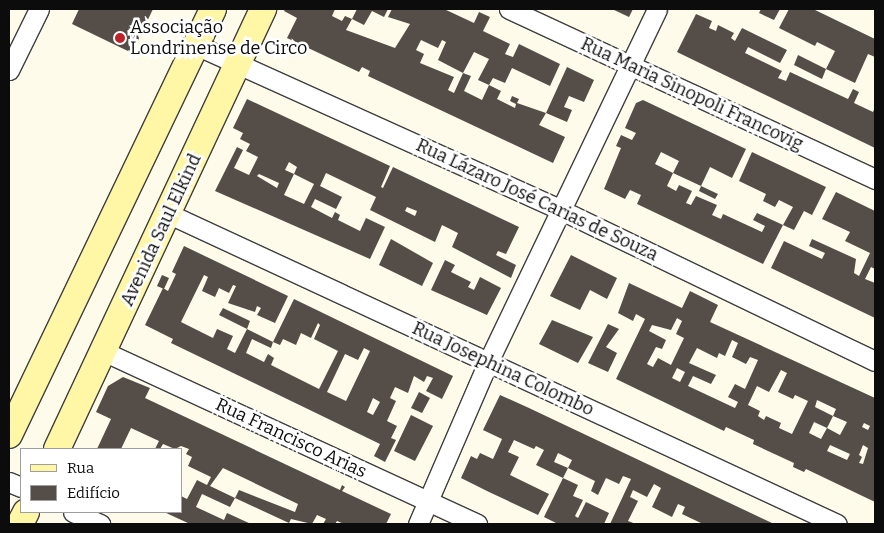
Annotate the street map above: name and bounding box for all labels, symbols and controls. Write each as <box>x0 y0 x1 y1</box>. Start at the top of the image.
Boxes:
place label: Associação Londrinense de Circo <box>130 17 307 59</box>
marker: Associação Londrinense de Circo <box>114 32 126 44</box>
street label: Rua Maria Sinopoli Francovig <box>577 33 807 155</box>
street label: Rua Lázaro José Carias de Souza <box>413 134 661 266</box>
street label: Avenida Saul Elkind <box>116 150 206 310</box>
street label: Rua Josephina Colombo <box>409 317 597 421</box>
street label: Rua Francisco Arias <box>212 394 370 482</box>
legend <box>20 448 182 513</box>
text: Rua <box>67 459 94 477</box>
text: Edifício <box>67 484 120 502</box>

